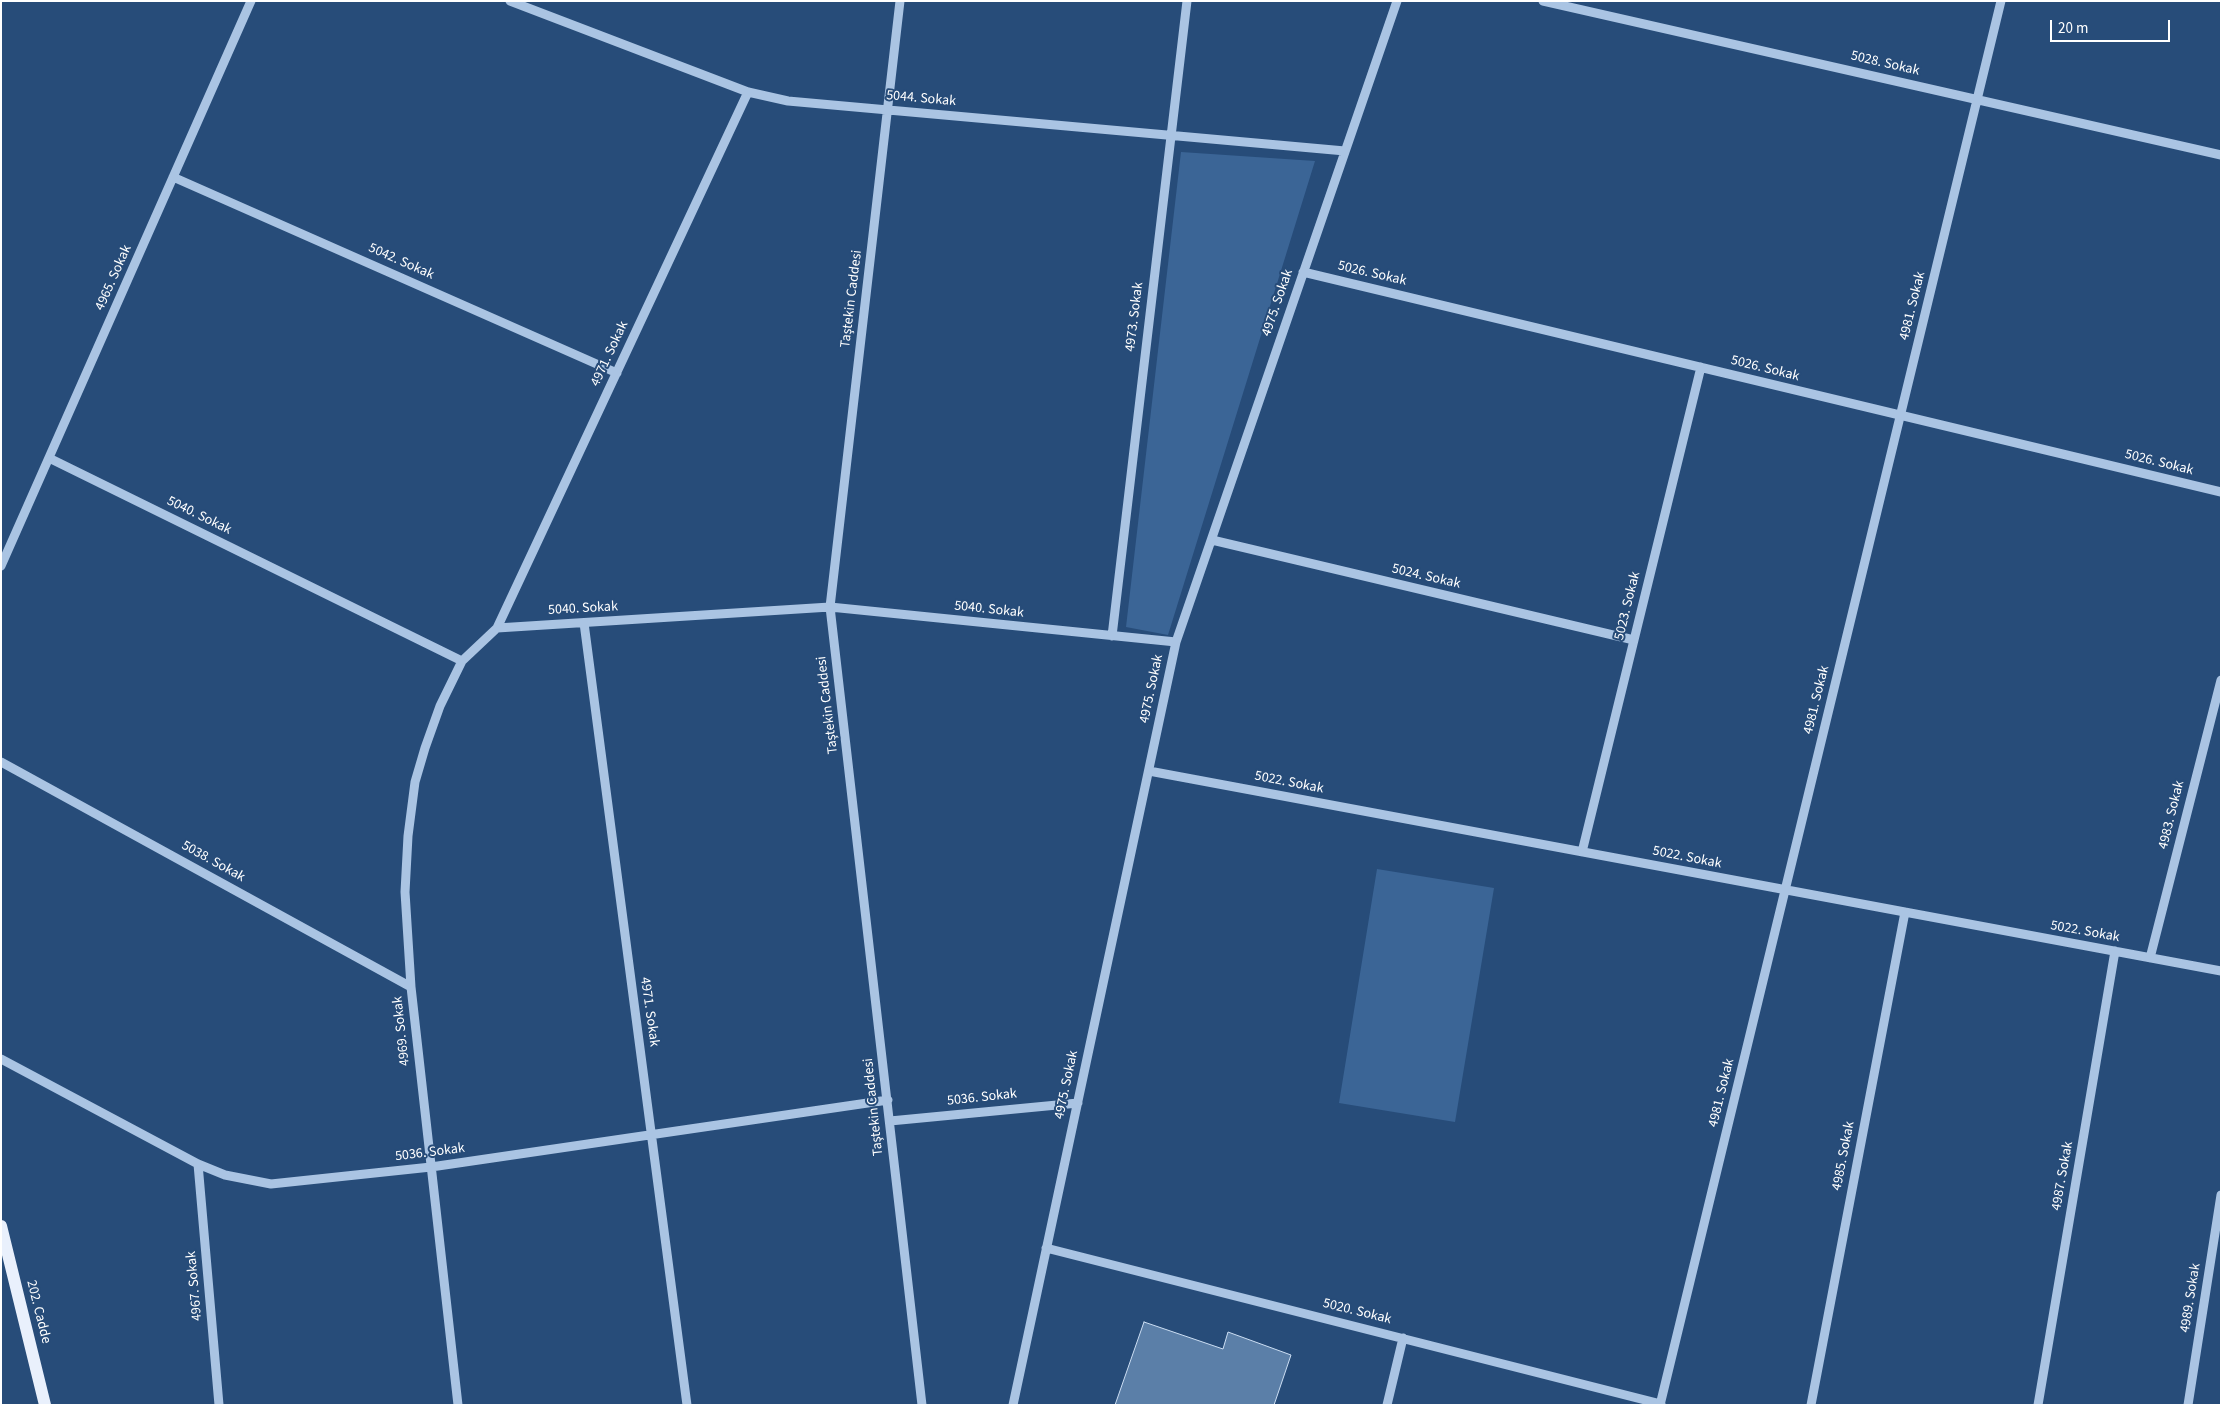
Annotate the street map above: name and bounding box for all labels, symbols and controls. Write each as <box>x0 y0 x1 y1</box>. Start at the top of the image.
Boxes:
scale bar <box>2052 10 2172 42</box>
text: 20 m <box>2058 18 2088 39</box>
street label: 5028. Sokak <box>1849 48 1921 80</box>
street label: 5044. Sokak <box>885 88 957 110</box>
street label: 5042. Sokak <box>366 240 436 284</box>
street label: 4965. Sokak <box>92 243 136 313</box>
street label: Taştekin Caddesi <box>838 249 866 349</box>
street label: 5026. Sokak <box>1336 258 1408 290</box>
street label: 4975. Sokak <box>1259 267 1297 339</box>
street label: 4981. Sokak <box>1896 270 1930 342</box>
street label: 4973. Sokak <box>1122 281 1148 353</box>
street label: 4971. Sokak <box>588 319 632 389</box>
street label: 5026. Sokak <box>1729 352 1801 386</box>
street label: 5026. Sokak <box>2123 446 2195 480</box>
street label: 5040. Sokak <box>164 493 234 539</box>
street label: 5024. Sokak <box>1390 561 1462 593</box>
street label: 5023. Sokak <box>1611 570 1645 642</box>
street label: 5040. Sokak <box>953 598 1025 622</box>
street label: 5040. Sokak <box>548 599 618 619</box>
street label: 4975. Sokak <box>1137 653 1167 725</box>
street label: Taştekin Caddesi <box>814 655 842 755</box>
street label: 4981. Sokak <box>1800 664 1834 736</box>
street label: 5022. Sokak <box>1253 768 1325 798</box>
street label: 4983. Sokak <box>2155 779 2189 851</box>
street label: 5038. Sokak <box>178 838 248 886</box>
street label: 5022. Sokak <box>1651 843 1723 873</box>
street label: 5022. Sokak <box>2049 918 2121 946</box>
street label: 4971. Sokak <box>636 976 662 1048</box>
street label: 4969. Sokak <box>390 995 414 1067</box>
street label: 4975. Sokak <box>1052 1049 1082 1121</box>
street label: Taştekin Caddesi <box>861 1057 887 1157</box>
street label: 4981. Sokak <box>1705 1057 1739 1129</box>
street label: 5036. Sokak <box>946 1086 1018 1110</box>
street label: 4985. Sokak <box>1829 1120 1859 1192</box>
street label: 5036. Sokak <box>394 1140 466 1166</box>
street label: 4987. Sokak <box>2049 1140 2077 1212</box>
street label: 4967. Sokak <box>184 1250 206 1322</box>
street label: 4989. Sokak <box>2177 1262 2205 1334</box>
street label: 202. Cadde <box>22 1279 54 1345</box>
street label: 5020. Sokak <box>1321 1295 1393 1329</box>

